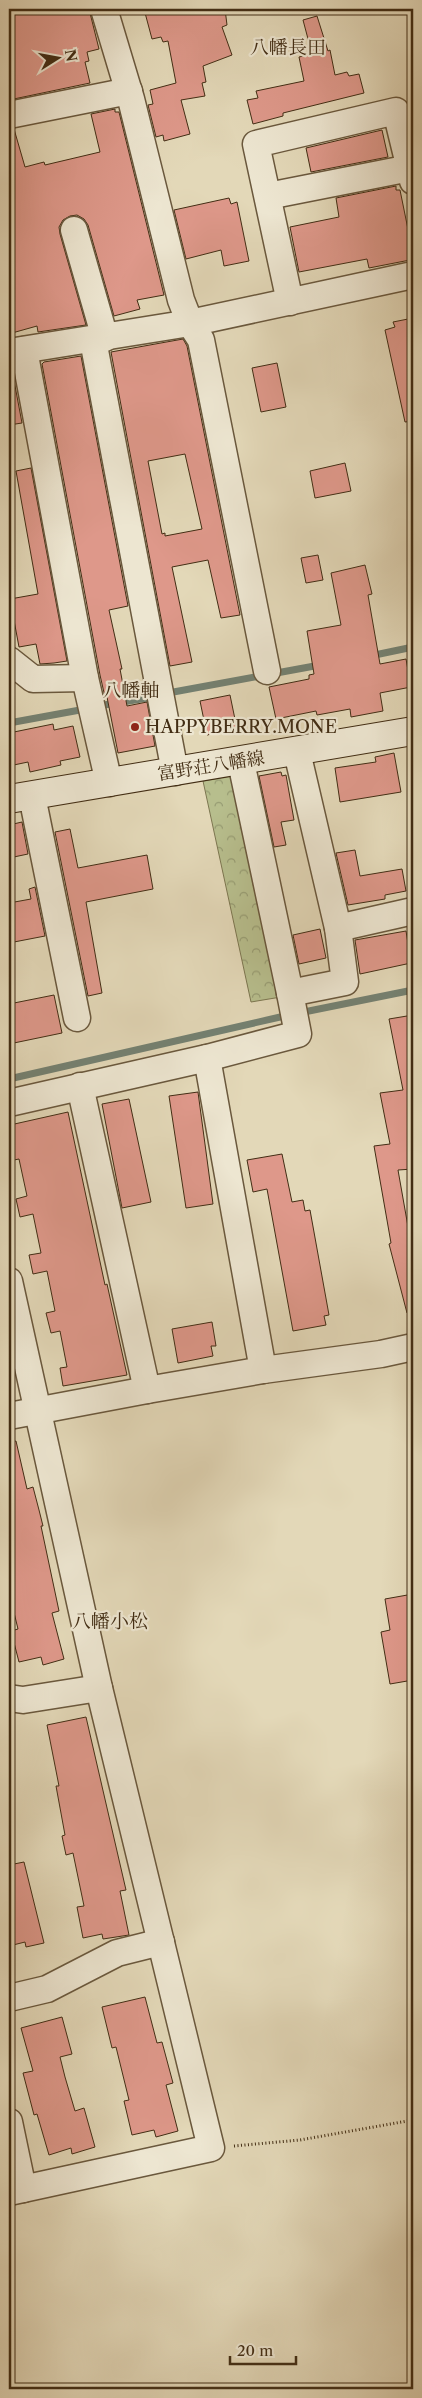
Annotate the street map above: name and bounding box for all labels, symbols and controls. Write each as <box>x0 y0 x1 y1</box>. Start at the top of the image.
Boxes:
north arrow <box>32 32 82 82</box>
district label: 八幡長田 <box>250 36 326 59</box>
text: N <box>61 48 81 63</box>
district label: 八幡軸 <box>102 679 160 702</box>
place label: HAPPYBERRY.MONE <box>145 716 337 738</box>
marker: HAPPYBERRY.MONE <box>129 721 141 733</box>
street label: 富野荘八幡線 <box>156 747 266 785</box>
district label: 八幡小松 <box>72 1610 148 1633</box>
scale bar <box>230 2333 296 2365</box>
text: 20 m <box>237 2341 273 2360</box>

